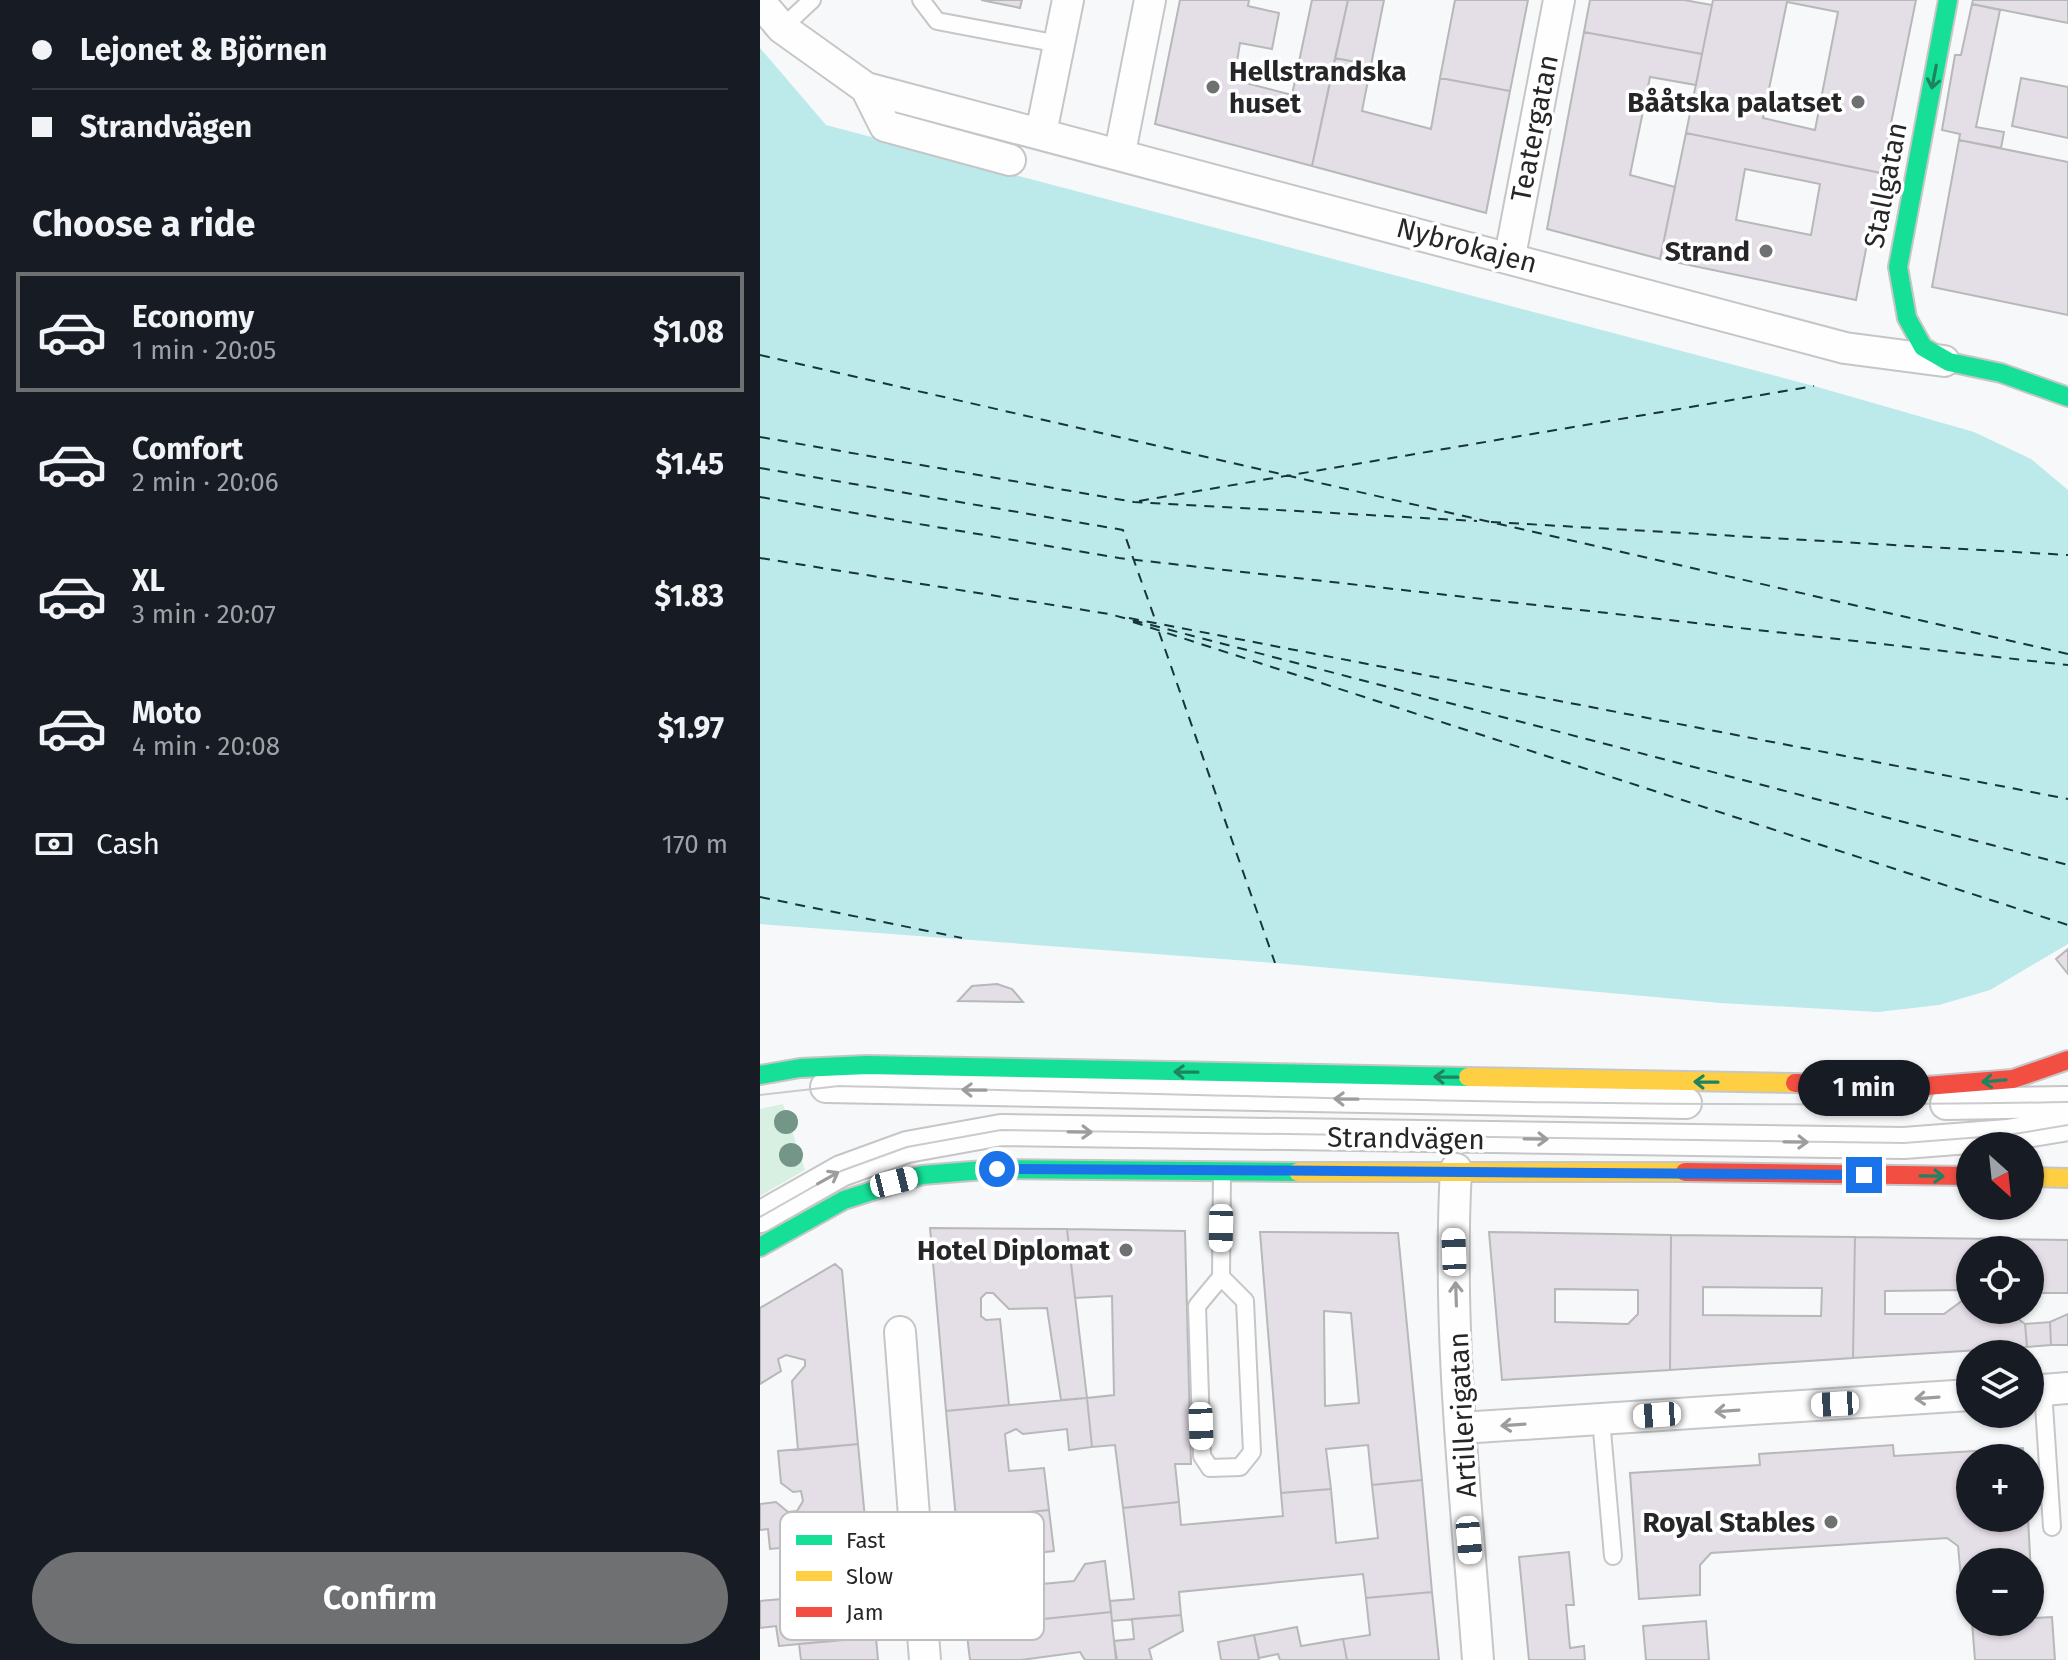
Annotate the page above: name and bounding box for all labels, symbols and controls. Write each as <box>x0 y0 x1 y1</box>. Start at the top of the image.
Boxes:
text: Lejonet & Björnen <box>80 32 327 68</box>
street label: Teatergatan <box>1504 52 1565 205</box>
place label: Hellstrandska huset <box>1229 55 1407 120</box>
one-way arrow <box>1925 63 1940 89</box>
marker: Hellstrandska huset <box>1204 78 1222 96</box>
place label: Bååtska palatset <box>1627 86 1843 119</box>
marker: Bååtska palatset <box>1849 93 1867 111</box>
text: Strandvägen <box>80 109 252 145</box>
street label: Stallgatan <box>1857 119 1914 251</box>
text: Choose a ride <box>32 202 255 246</box>
street label: Nybrokajen <box>1393 211 1541 280</box>
place label: Strand <box>1665 235 1750 268</box>
marker: Strand <box>1757 242 1775 260</box>
icon: car <box>36 296 108 368</box>
text: Economy <box>132 299 254 335</box>
text: $1.08 <box>653 314 724 350</box>
text: 1 min · 20:05 <box>132 335 276 366</box>
icon: car <box>36 428 108 500</box>
text: Comfort <box>132 431 243 467</box>
text: $1.45 <box>655 446 724 482</box>
text: 2 min · 20:06 <box>132 467 279 498</box>
icon: car <box>36 560 108 632</box>
text: XL <box>132 563 165 599</box>
text: $1.83 <box>654 578 724 614</box>
text: 3 min · 20:07 <box>132 599 276 630</box>
icon: car <box>36 692 108 764</box>
text: Moto <box>132 695 202 731</box>
text: $1.97 <box>658 710 724 746</box>
text: 4 min · 20:08 <box>132 731 280 762</box>
icon: cash <box>32 822 76 866</box>
text: Cash <box>96 826 160 862</box>
text: 170 m <box>662 829 728 860</box>
callout: 1 min <box>1798 1059 1930 1115</box>
one-way arrow <box>1173 1064 1200 1079</box>
one-way arrow <box>1433 1070 1460 1085</box>
text: 1 min <box>1833 1072 1895 1103</box>
one-way arrow <box>1693 1074 1720 1089</box>
one-way arrow <box>1981 1074 2008 1089</box>
one-way arrow <box>961 1082 988 1097</box>
one-way arrow <box>1333 1091 1360 1106</box>
street label: Strandvägen <box>1327 1121 1485 1156</box>
one-way arrow <box>1066 1124 1093 1140</box>
one-way arrow <box>1522 1131 1549 1147</box>
north arrow <box>1956 1132 2044 1220</box>
map controls <box>1956 1132 2044 1636</box>
one-way arrow <box>1782 1134 1809 1150</box>
route start <box>979 1151 1015 1187</box>
route end <box>1846 1157 1882 1193</box>
car <box>868 1165 920 1199</box>
one-way arrow <box>1918 1168 1945 1184</box>
one-way arrow <box>816 1170 839 1186</box>
car <box>1209 1204 1233 1252</box>
car <box>1441 1228 1467 1276</box>
place label: Hotel Diplomat <box>917 1234 1111 1267</box>
button: locate <box>1956 1236 2044 1324</box>
marker: Hotel Diplomat <box>1117 1241 1135 1259</box>
one-way arrow <box>1448 1281 1463 1308</box>
street label: Artillerigatan <box>1442 1331 1483 1499</box>
button: layers <box>1956 1340 2044 1428</box>
one-way arrow <box>1914 1390 1941 1405</box>
car <box>1810 1391 1860 1417</box>
car <box>1632 1401 1682 1429</box>
car <box>1188 1402 1214 1450</box>
one-way arrow <box>1714 1404 1741 1419</box>
one-way arrow <box>1500 1418 1527 1433</box>
button: + <box>1956 1444 2044 1532</box>
place label: Royal Stables <box>1642 1506 1815 1539</box>
legend <box>780 1512 1044 1640</box>
marker: Royal Stables <box>1822 1513 1840 1531</box>
car <box>1455 1515 1483 1565</box>
text: Fast <box>846 1527 886 1554</box>
button: − <box>1956 1548 2044 1636</box>
button: Confirm <box>32 1552 728 1644</box>
text: Slow <box>846 1563 893 1590</box>
text: Jam <box>846 1599 884 1626</box>

